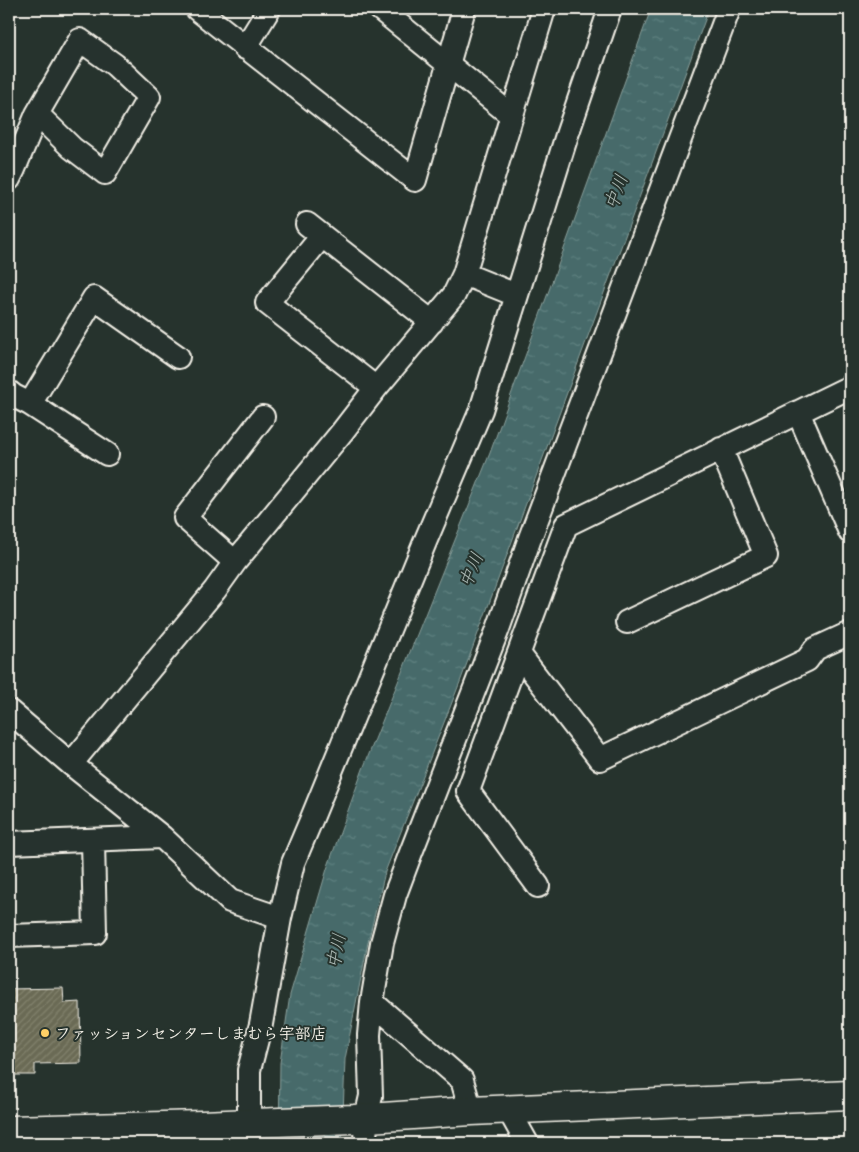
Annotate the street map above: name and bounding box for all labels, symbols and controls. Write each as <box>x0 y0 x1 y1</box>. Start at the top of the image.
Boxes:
water label: 中川 <box>598 171 632 213</box>
water label: 中川 <box>452 548 488 591</box>
water label: 中川 <box>320 931 350 971</box>
place label: ファッションセンターしまむら宇部店 <box>55 1022 327 1043</box>
marker: ファッションセンターしまむら宇部店 <box>39 1027 51 1039</box>

